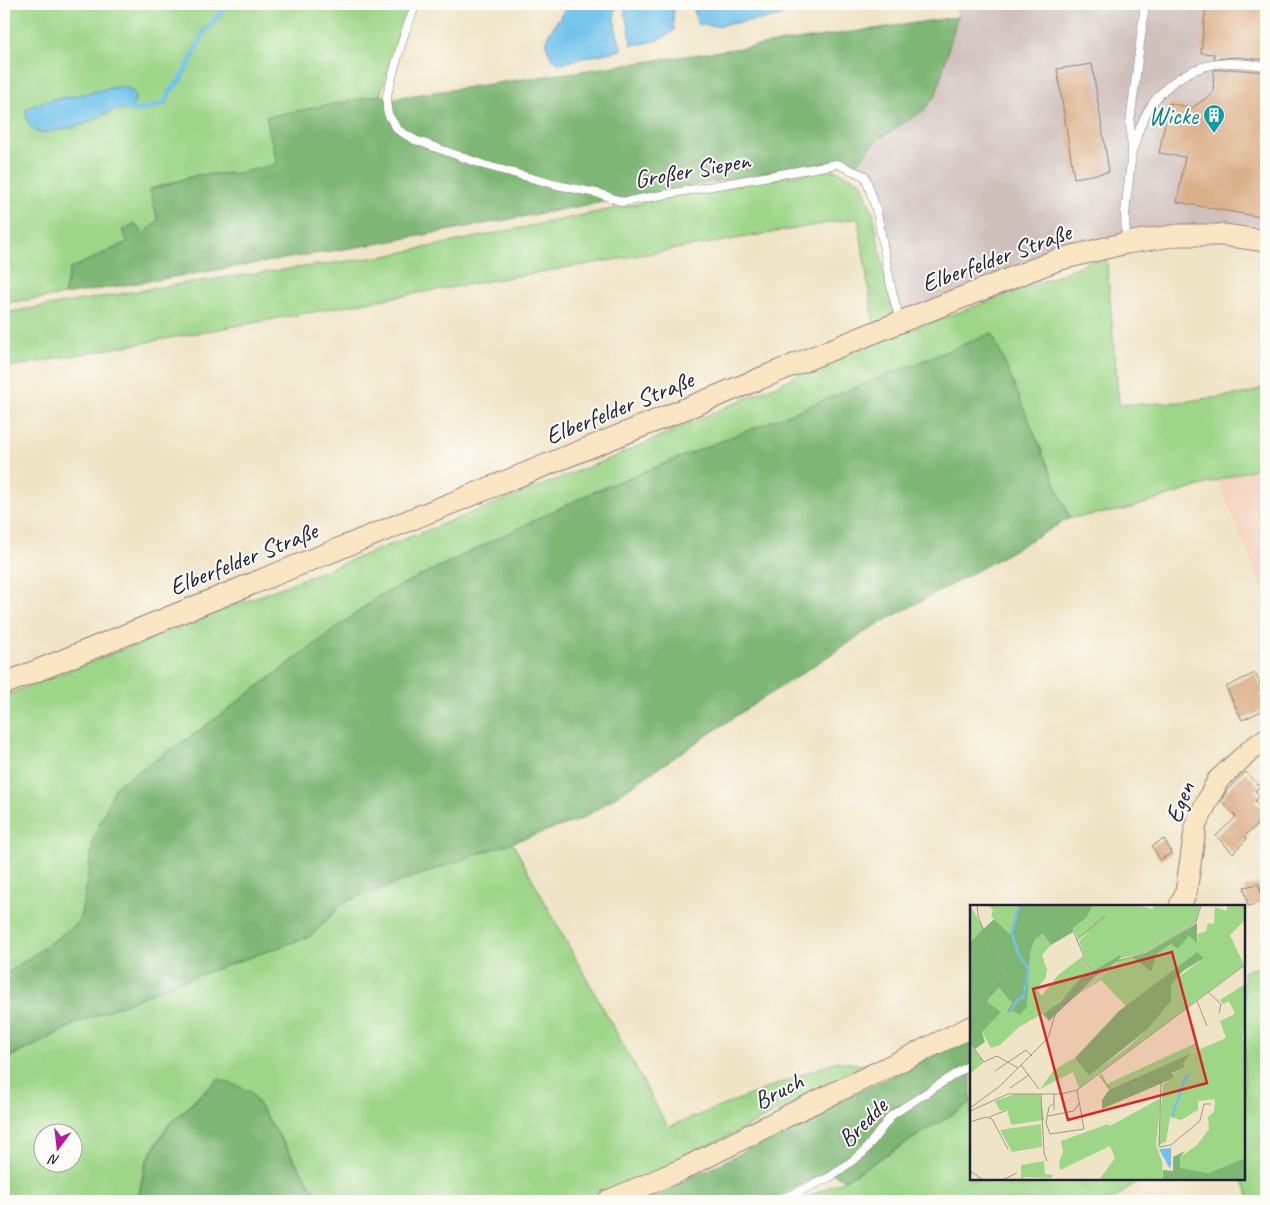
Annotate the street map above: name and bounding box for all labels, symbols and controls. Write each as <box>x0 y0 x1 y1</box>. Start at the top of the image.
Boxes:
place label: Wicke <box>1148 100 1200 132</box>
building icon: Wicke <box>1202 103 1226 134</box>
street label: Großer Siepen <box>632 144 754 196</box>
street label: Elberfelder Straße <box>917 216 1077 300</box>
street label: Elberfelder Straße <box>541 363 700 452</box>
street label: Elberfelder Straße <box>165 514 324 603</box>
street label: Egen <box>1158 777 1203 827</box>
inset map <box>970 905 1245 1180</box>
street label: Bruch <box>748 1065 809 1117</box>
street label: Bredde <box>831 1090 896 1154</box>
north arrow <box>32 1122 82 1172</box>
text: N <box>46 1150 61 1169</box>

